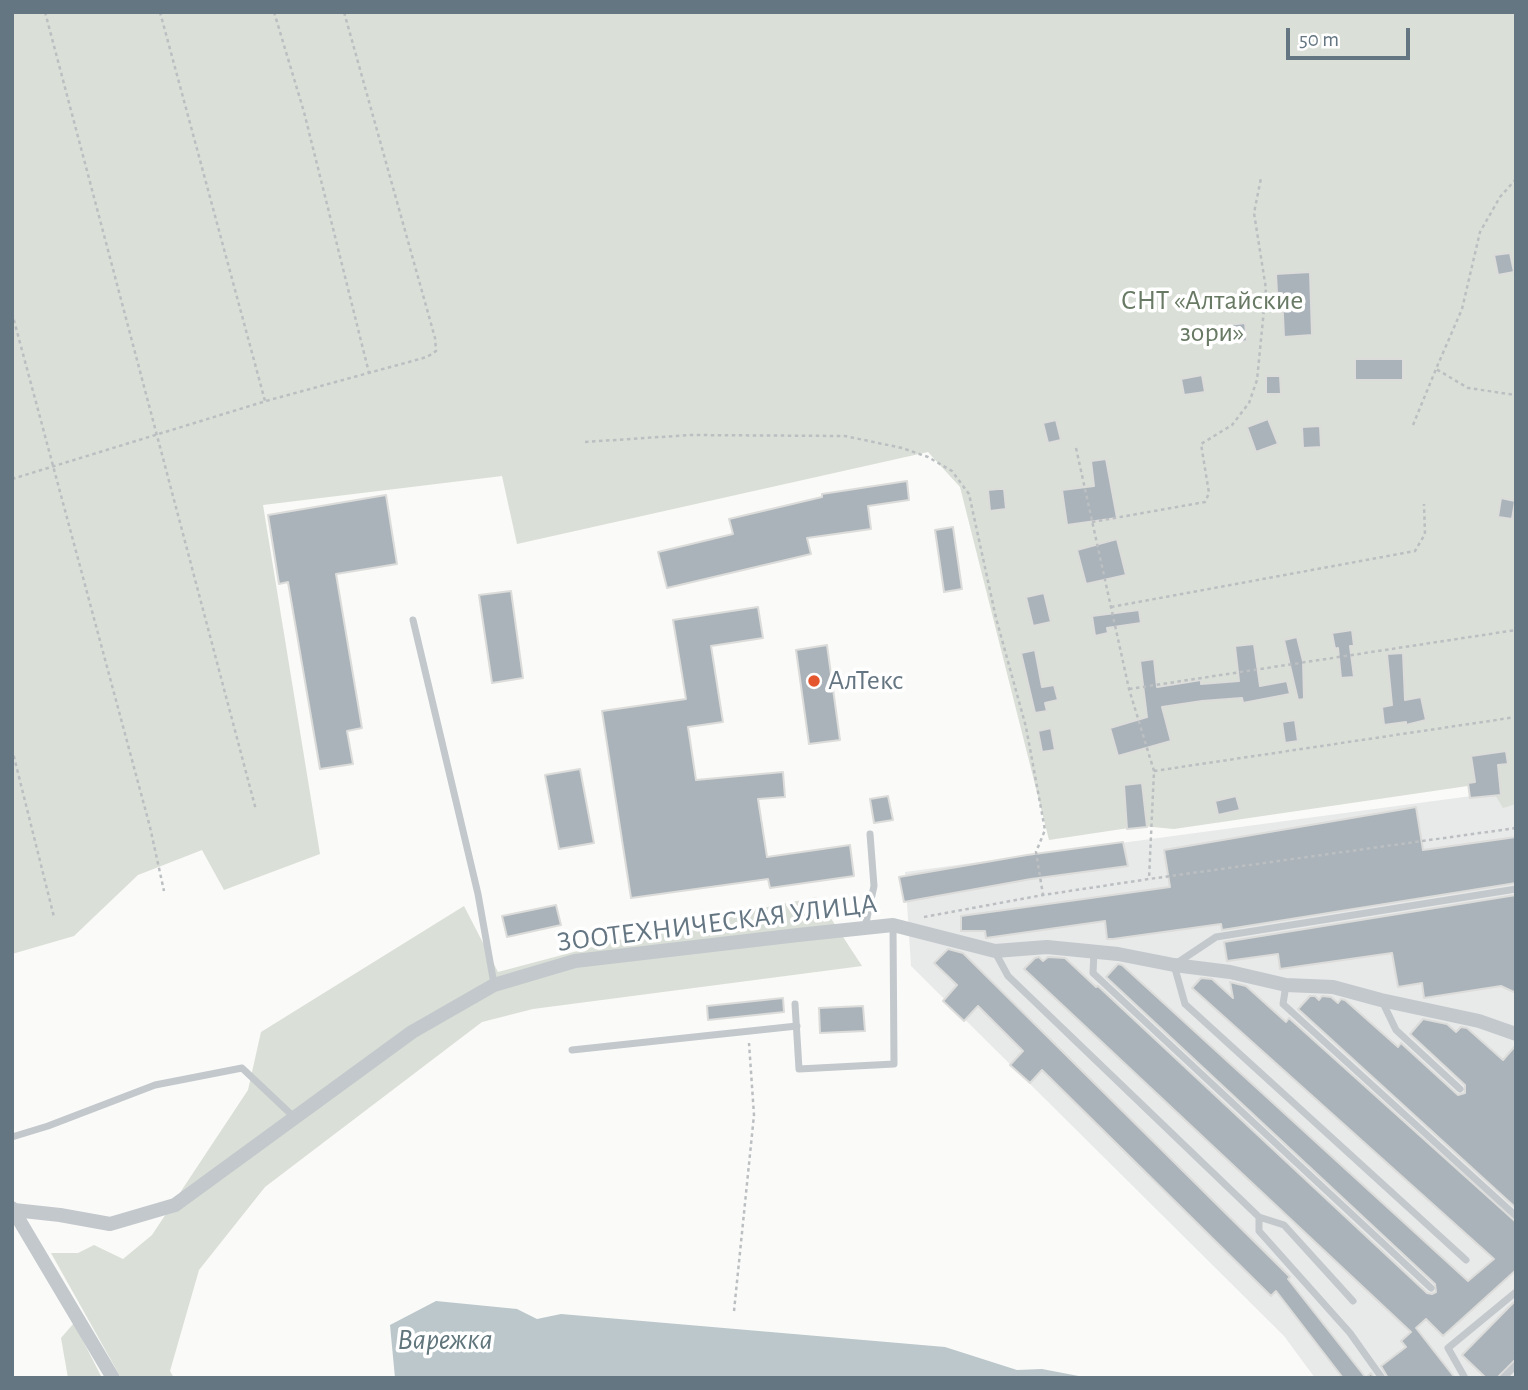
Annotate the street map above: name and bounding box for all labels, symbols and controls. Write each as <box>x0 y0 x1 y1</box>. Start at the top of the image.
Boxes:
scale bar <box>1290 14 1414 58</box>
text: 50 m <box>1299 29 1339 50</box>
park label: СНТ «Алтайские зори» <box>1121 284 1303 350</box>
place label: АлТекс <box>828 664 904 698</box>
marker: АлТекс <box>806 673 822 689</box>
street label: ЗООТЕХНИЧЕСКАЯ УЛИЦА <box>555 887 879 959</box>
water label: Варежка <box>397 1322 493 1358</box>

